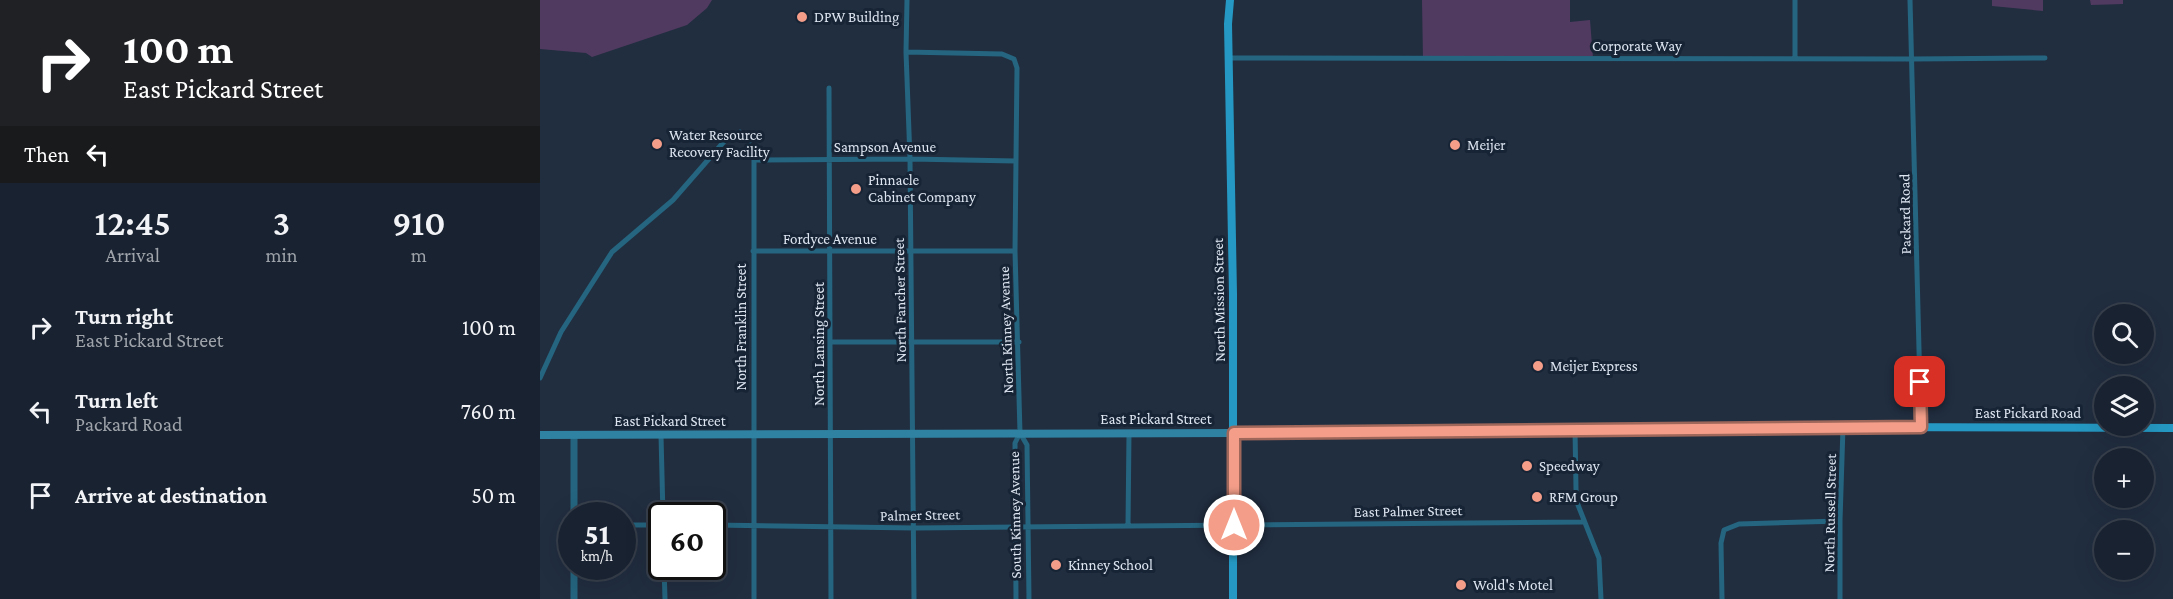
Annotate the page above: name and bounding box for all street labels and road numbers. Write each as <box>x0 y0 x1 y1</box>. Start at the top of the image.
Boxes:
street label: Corporate Way <box>1592 38 1682 55</box>
street label: Sampson Avenue <box>834 139 937 156</box>
street label: Packard Road <box>1896 173 1914 254</box>
street label: Fordyce Avenue <box>783 231 877 248</box>
street label: North Fancher Street <box>891 237 909 362</box>
street label: North Mission Street <box>1210 237 1228 362</box>
street label: North Franklin Street <box>733 263 749 390</box>
street label: North Kinney Avenue <box>996 266 1017 394</box>
street label: North Lansing Street <box>811 281 828 406</box>
street label: East Pickard Road <box>1975 405 2081 421</box>
street label: East Pickard Street <box>1100 411 1213 427</box>
street label: East Pickard Street <box>614 413 727 429</box>
street label: South Kinney Avenue <box>1006 451 1025 579</box>
street label: North Russell Street <box>1821 453 1839 572</box>
street label: East Palmer Street <box>1353 502 1464 520</box>
street label: Palmer Street <box>880 506 961 524</box>

